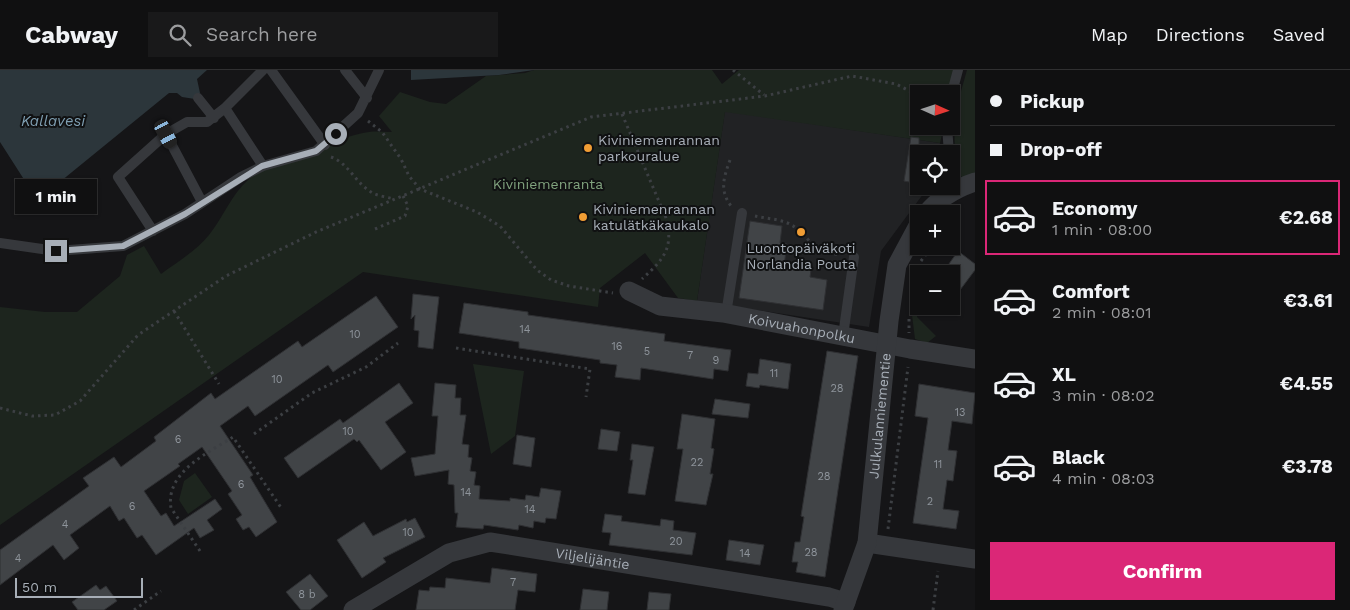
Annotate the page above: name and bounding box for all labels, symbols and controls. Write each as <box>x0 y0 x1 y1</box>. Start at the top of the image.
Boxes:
search box <box>148 12 498 57</box>
text: Cabway <box>25 21 118 49</box>
icon: search <box>166 21 194 49</box>
text: Search here <box>206 23 317 46</box>
text: Map <box>1091 24 1128 45</box>
text: Directions <box>1156 24 1245 45</box>
text: Saved <box>1273 24 1325 45</box>
north arrow <box>910 85 960 135</box>
map controls <box>910 85 960 315</box>
text: Pickup <box>1020 90 1084 113</box>
water label: Kallavesi <box>21 112 86 130</box>
car <box>152 117 179 151</box>
route start <box>325 123 347 145</box>
place label: Kiviniemenrannan parkouralue <box>598 132 720 164</box>
text: Drop-off <box>1020 138 1102 161</box>
marker: Kiviniemenrannan parkouralue <box>582 142 594 154</box>
button: locate <box>910 145 960 195</box>
park label: Kiviniemenranta <box>493 176 603 192</box>
callout: 1 min <box>15 179 97 214</box>
text: 1 min <box>35 187 77 206</box>
icon: car <box>992 195 1037 240</box>
text: Economy <box>1052 197 1137 220</box>
place label: Kiviniemenrannan katulätkäkaukalo <box>593 201 715 233</box>
button: + <box>910 205 960 255</box>
text: €2.68 <box>1279 206 1333 229</box>
marker: Kiviniemenrannan katulätkäkaukalo <box>577 211 589 223</box>
text: 1 min · 08:00 <box>1052 220 1152 239</box>
marker: Luontopäiväkoti Norlandia Pouta <box>795 226 807 238</box>
route end <box>45 240 67 262</box>
place label: Luontopäiväkoti Norlandia Pouta <box>746 240 856 272</box>
button: − <box>910 265 960 315</box>
icon: car <box>992 278 1037 323</box>
text: Comfort <box>1052 280 1130 303</box>
text: €3.61 <box>1283 289 1333 312</box>
text: 2 min · 08:01 <box>1052 303 1151 322</box>
street label: Koivuahonpolku <box>747 310 856 346</box>
house number: 14 <box>519 323 531 336</box>
house number: 10 <box>349 328 361 341</box>
house number: 16 <box>612 340 623 353</box>
house number: 5 <box>644 345 650 358</box>
house number: 7 <box>687 349 693 362</box>
street label: Julkulanniementie <box>865 352 894 479</box>
house number: 9 <box>713 354 720 367</box>
icon: car <box>992 361 1037 406</box>
text: XL <box>1052 363 1076 386</box>
house number: 11 <box>770 367 778 380</box>
text: €4.55 <box>1280 372 1333 395</box>
house number: 10 <box>271 373 283 386</box>
house number: 28 <box>830 382 844 395</box>
text: 3 min · 08:02 <box>1052 386 1155 405</box>
house number: 13 <box>955 406 965 419</box>
house number: 10 <box>342 425 354 438</box>
house number: 6 <box>175 433 182 446</box>
icon: car <box>992 444 1037 489</box>
text: Black <box>1052 446 1105 469</box>
text: €3.78 <box>1282 455 1333 478</box>
house number: 22 <box>691 456 703 469</box>
house number: 11 <box>934 458 942 471</box>
text: 4 min · 08:03 <box>1052 469 1155 488</box>
house number: 28 <box>817 470 831 483</box>
house number: 6 <box>238 478 245 491</box>
house number: 14 <box>460 486 472 499</box>
house number: 2 <box>927 495 933 508</box>
house number: 6 <box>129 500 136 513</box>
house number: 14 <box>524 503 536 516</box>
house number: 4 <box>62 518 69 531</box>
house number: 10 <box>402 526 414 539</box>
house number: 20 <box>669 535 683 548</box>
button: Confirm <box>990 542 1335 600</box>
street label: Viljelijäntie <box>554 545 631 573</box>
house number: 28 <box>804 546 818 559</box>
house number: 14 <box>739 547 751 560</box>
house number: 4 <box>15 552 22 565</box>
scale bar <box>15 575 142 598</box>
house number: 7 <box>510 576 516 589</box>
text: 50 m <box>22 579 57 595</box>
house number: 8 b <box>298 588 316 601</box>

